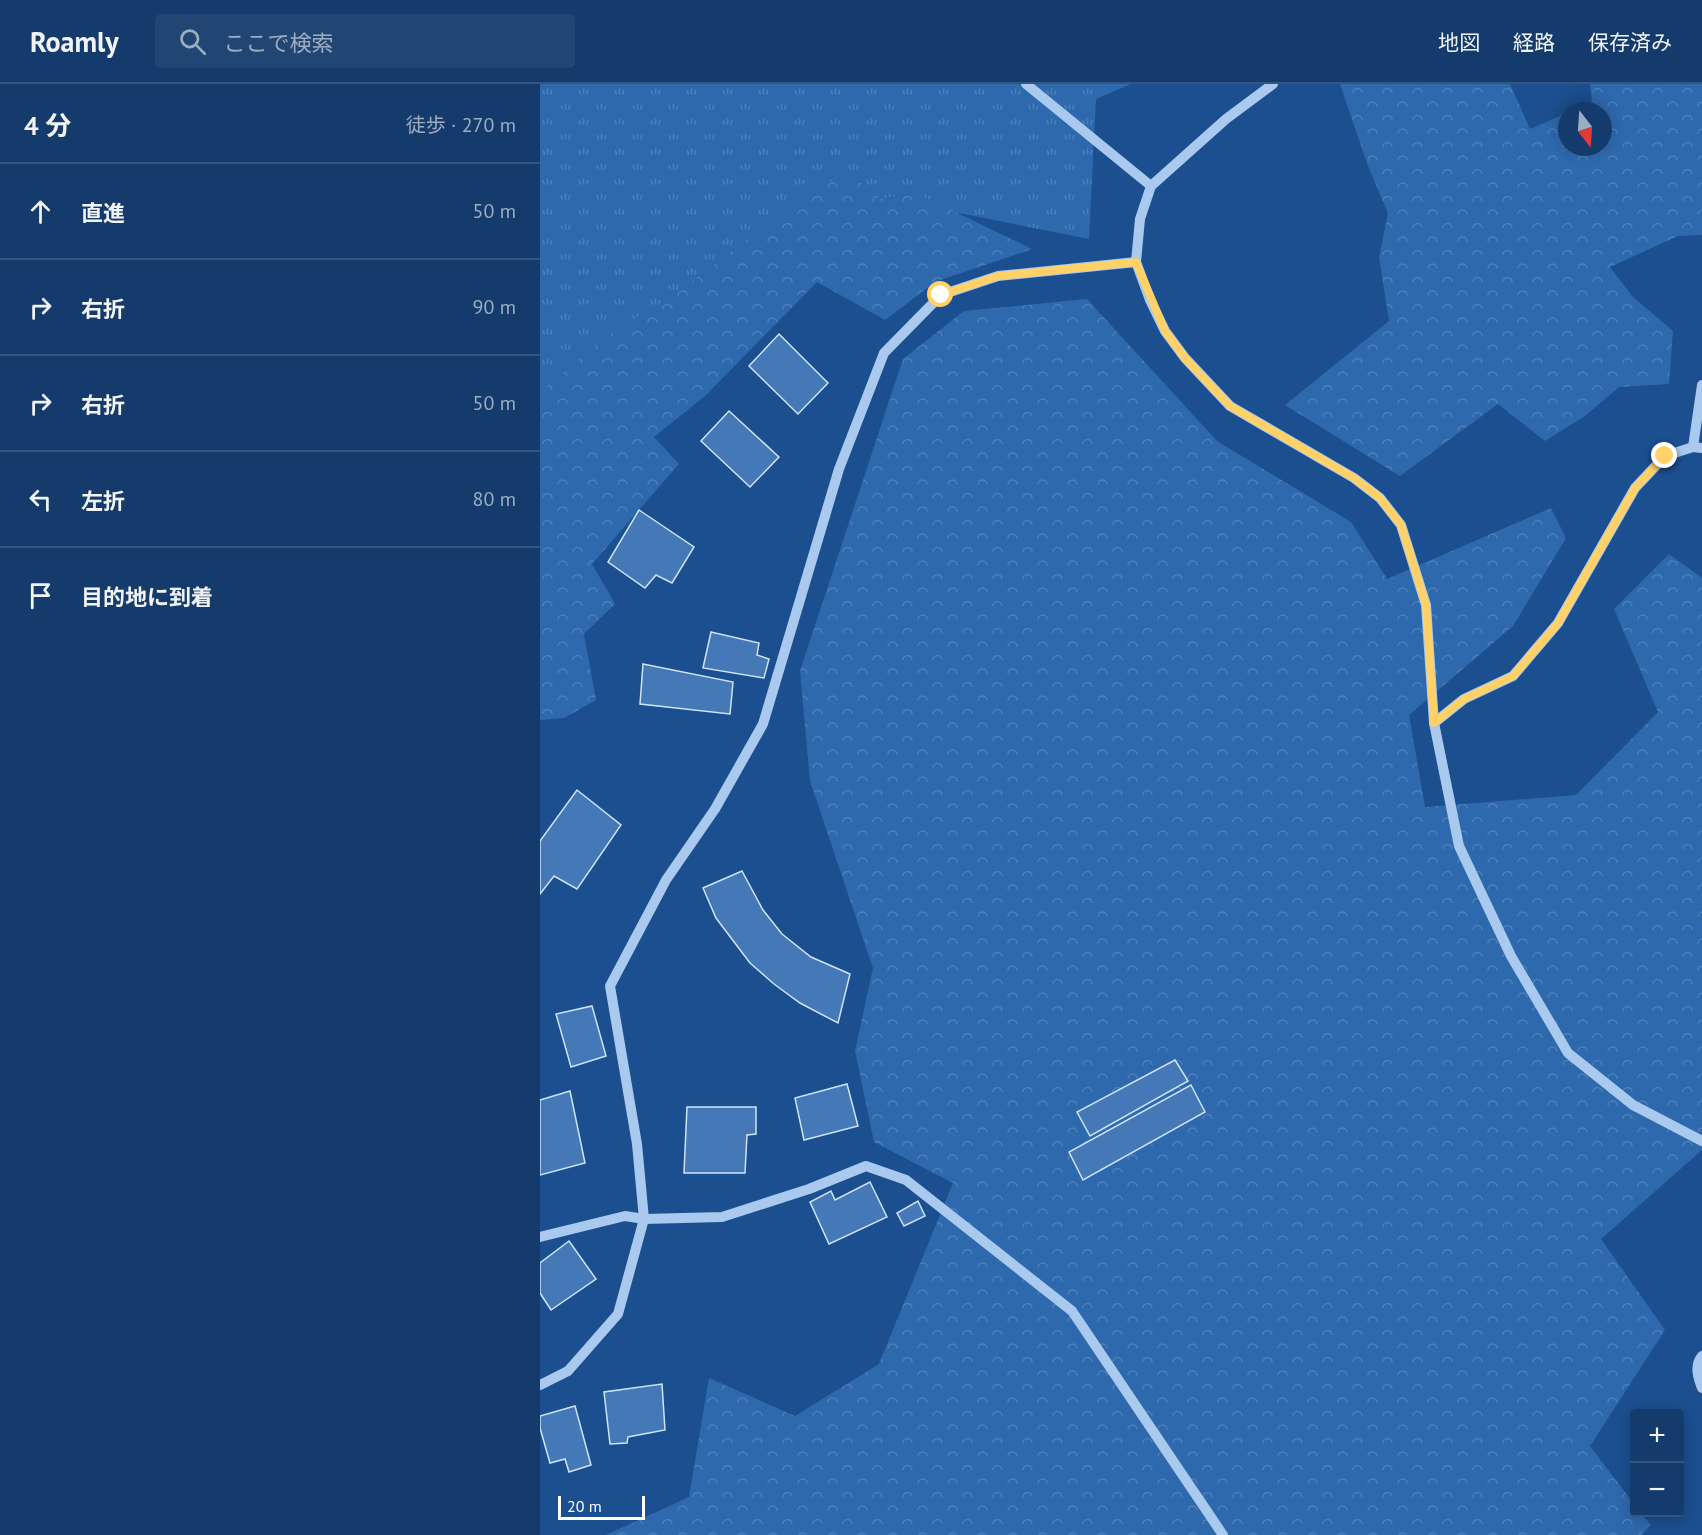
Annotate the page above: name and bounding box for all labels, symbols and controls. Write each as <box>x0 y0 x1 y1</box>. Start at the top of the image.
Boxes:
search box <box>155 14 575 68</box>
text: Roamly <box>30 23 119 60</box>
icon: search <box>176 25 209 58</box>
text: ここで検索 <box>224 29 334 57</box>
text: 地図 <box>1438 29 1480 56</box>
text: 経路 <box>1513 29 1555 56</box>
text: 保存済み <box>1588 29 1672 56</box>
north arrow <box>1558 102 1612 156</box>
text: 4 分 <box>24 109 71 142</box>
text: 徒歩 · 270 m <box>406 112 516 138</box>
icon: ahead <box>24 195 57 228</box>
text: 50 m <box>473 198 516 224</box>
text: 直進 <box>81 199 125 227</box>
route start <box>927 281 953 307</box>
icon: right <box>24 291 57 324</box>
text: 90 m <box>473 294 516 320</box>
text: 右折 <box>81 295 125 323</box>
icon: right <box>24 387 57 420</box>
text: 50 m <box>473 390 516 416</box>
text: 右折 <box>81 391 125 419</box>
route end <box>1651 442 1677 468</box>
icon: left <box>24 483 57 516</box>
text: 80 m <box>473 486 516 512</box>
text: 左折 <box>81 487 125 515</box>
icon: arrive <box>24 579 57 612</box>
text: 目的地に到着 <box>81 583 213 611</box>
map controls <box>1630 1409 1684 1517</box>
button: + <box>1630 1409 1684 1463</box>
button: − <box>1630 1463 1684 1517</box>
scale bar <box>558 1493 645 1520</box>
text: 20 m <box>567 1496 602 1516</box>

